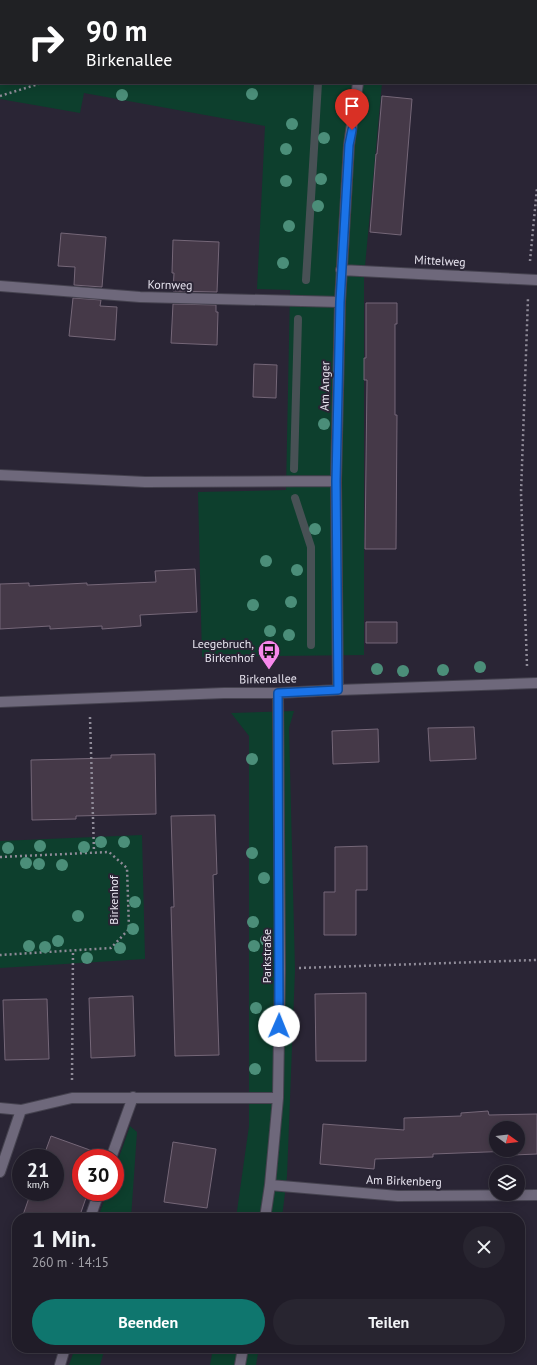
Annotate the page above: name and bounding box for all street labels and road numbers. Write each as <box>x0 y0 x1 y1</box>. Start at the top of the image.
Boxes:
street label: Mittelweg <box>414 252 466 269</box>
street label: Kornweg <box>147 277 193 292</box>
street label: Am Anger <box>317 361 332 411</box>
street label: Birkenallee <box>239 670 297 687</box>
street label: Birkenhof <box>106 874 121 925</box>
street label: Parkstraße <box>259 929 274 983</box>
street label: Am Birkenberg <box>366 1172 442 1189</box>

